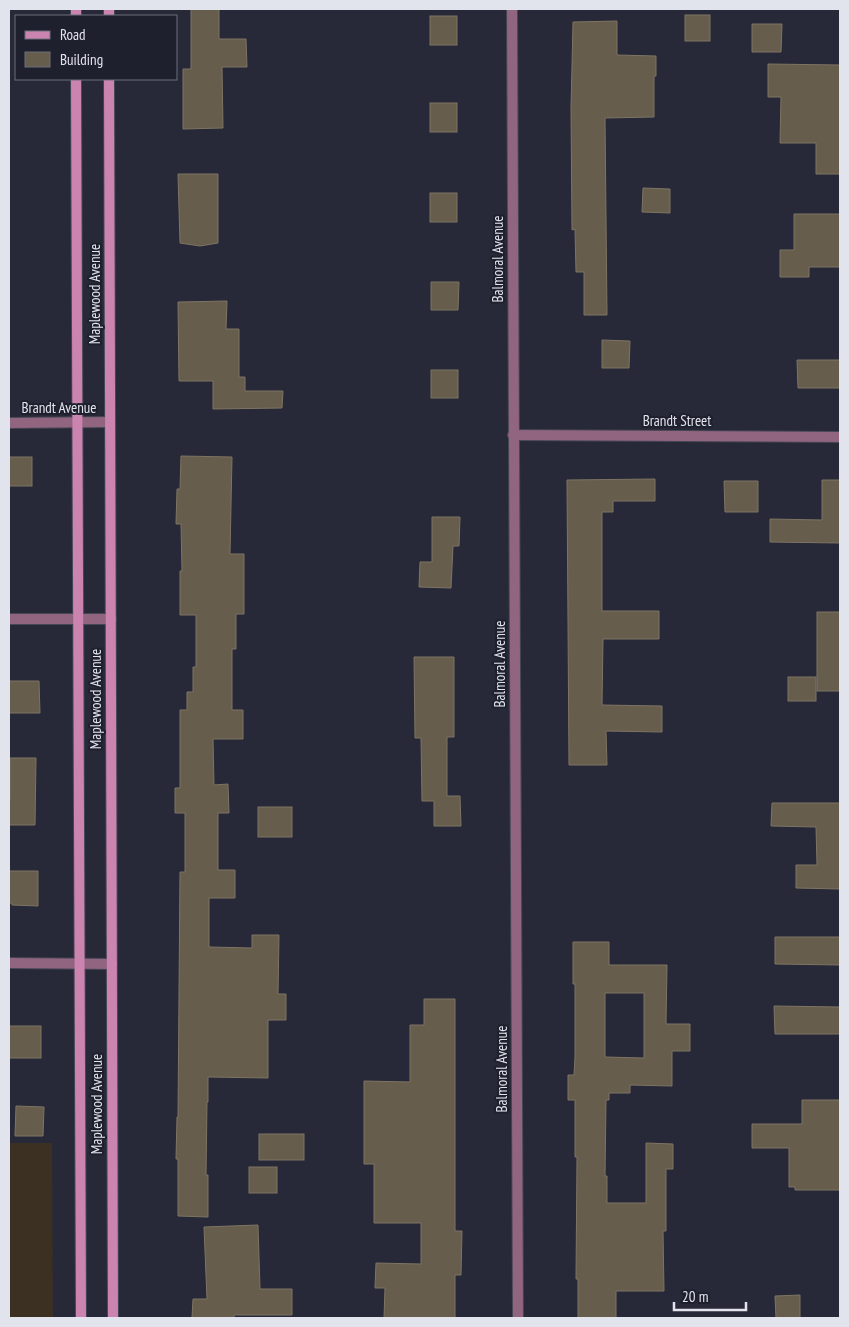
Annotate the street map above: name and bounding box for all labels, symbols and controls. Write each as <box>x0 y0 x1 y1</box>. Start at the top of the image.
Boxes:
legend <box>15 15 178 80</box>
text: Road <box>60 25 86 44</box>
text: Building <box>60 50 103 69</box>
street label: Balmoral Avenue <box>488 215 507 303</box>
street label: Maplewood Avenue <box>85 244 104 344</box>
street label: Brandt Avenue <box>21 398 97 417</box>
street label: Brandt Street <box>643 411 711 430</box>
street label: Balmoral Avenue <box>490 620 509 708</box>
street label: Maplewood Avenue <box>86 649 105 749</box>
street label: Balmoral Avenue <box>492 1025 511 1113</box>
street label: Maplewood Avenue <box>87 1054 106 1154</box>
scale bar <box>674 1280 746 1312</box>
text: 20 m <box>682 1287 708 1306</box>

